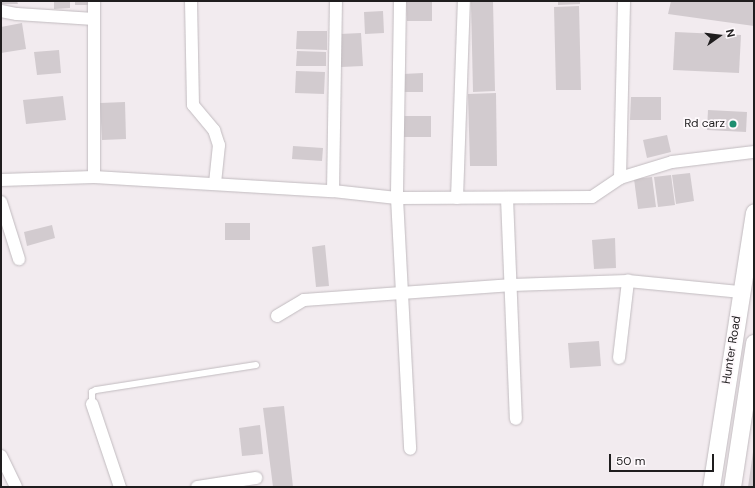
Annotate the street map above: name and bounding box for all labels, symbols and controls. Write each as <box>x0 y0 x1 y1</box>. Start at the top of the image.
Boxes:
north arrow <box>699 16 739 56</box>
text: N <box>723 28 738 39</box>
place label: Rd carz <box>684 117 725 131</box>
marker: Rd carz <box>728 119 738 129</box>
street label: Hunter Road <box>720 315 744 385</box>
scale bar <box>611 446 716 472</box>
text: 50 m <box>616 453 645 469</box>

